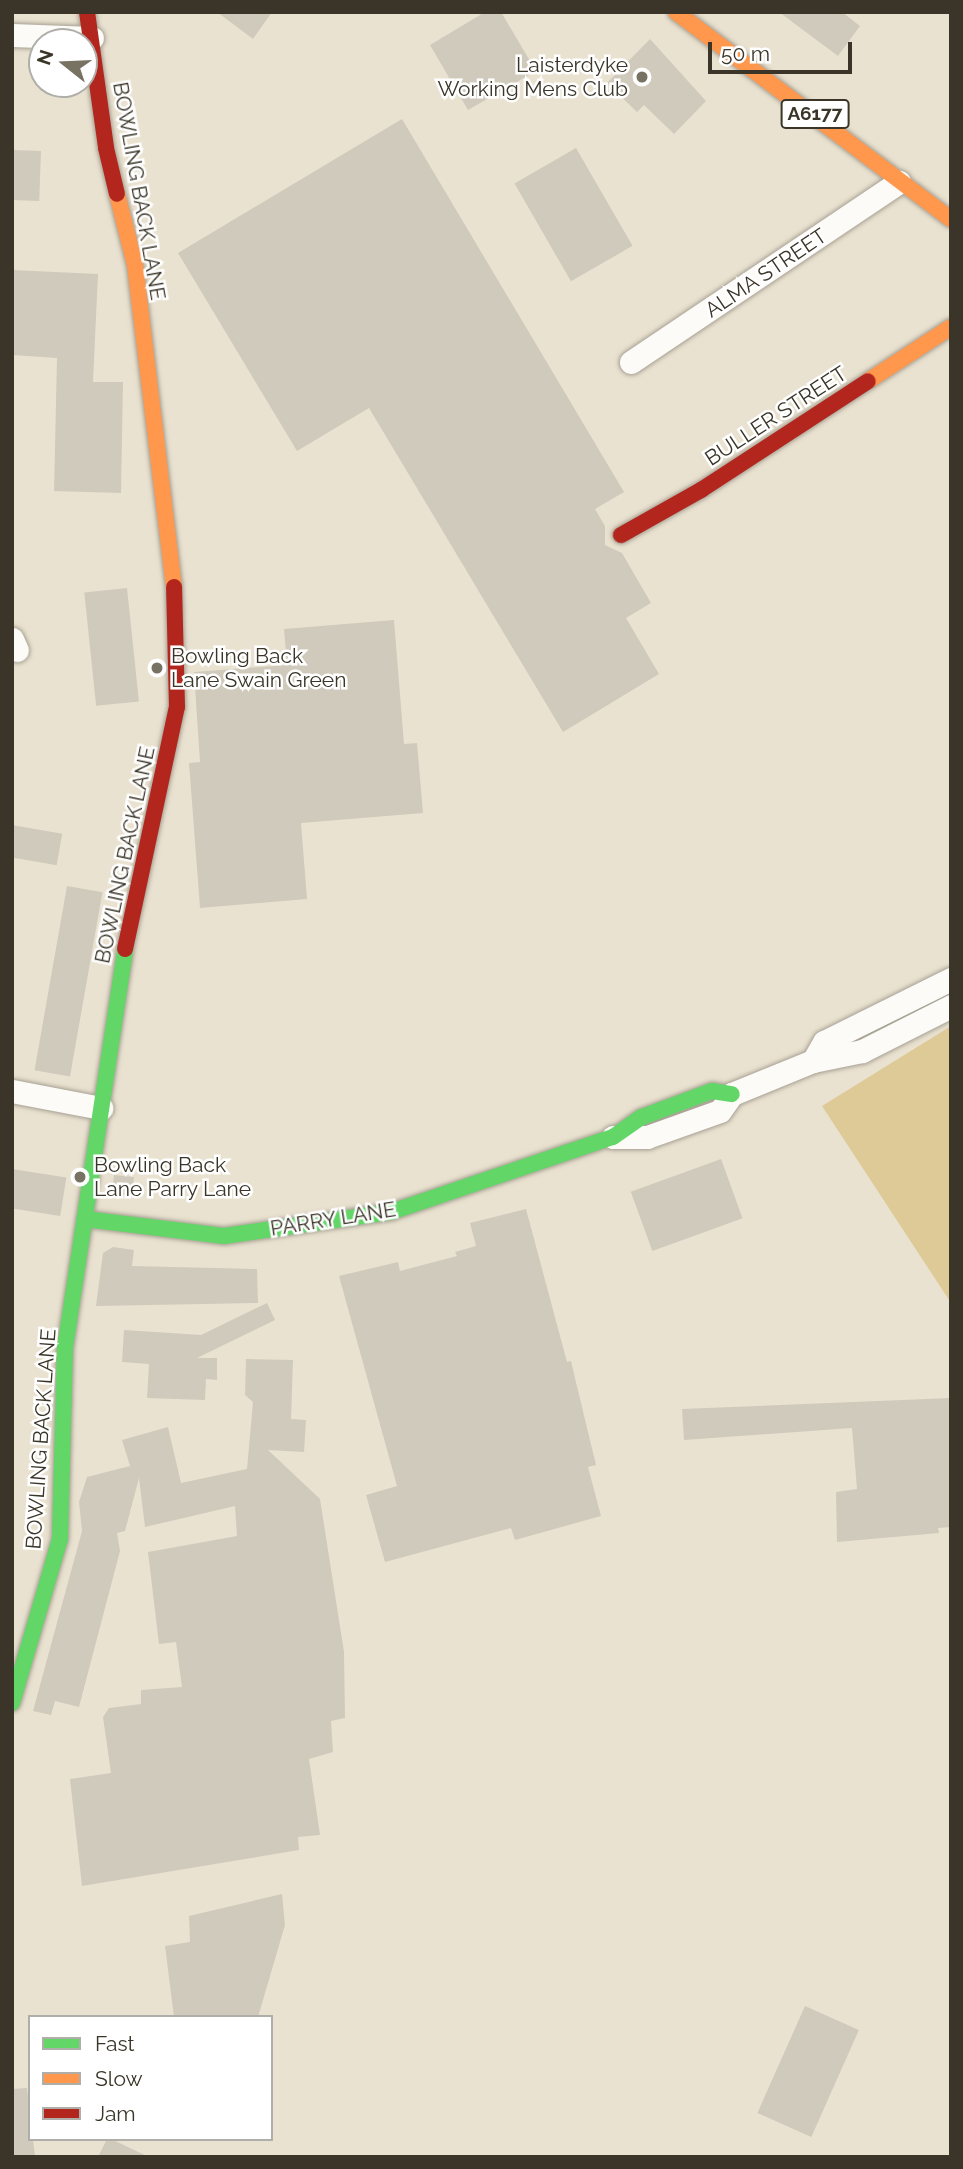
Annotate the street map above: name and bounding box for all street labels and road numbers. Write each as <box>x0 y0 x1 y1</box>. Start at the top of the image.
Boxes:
street label: BOWLING BACK LANE <box>107 80 171 302</box>
road number: A6177 <box>780 98 850 130</box>
street label: ALMA STREET <box>700 223 832 323</box>
street label: BULLER STREET <box>700 361 852 471</box>
street label: BOWLING BACK LANE <box>90 744 160 966</box>
street label: PARRY LANE <box>268 1197 398 1241</box>
street label: BOWLING BACK LANE <box>21 1328 61 1550</box>

